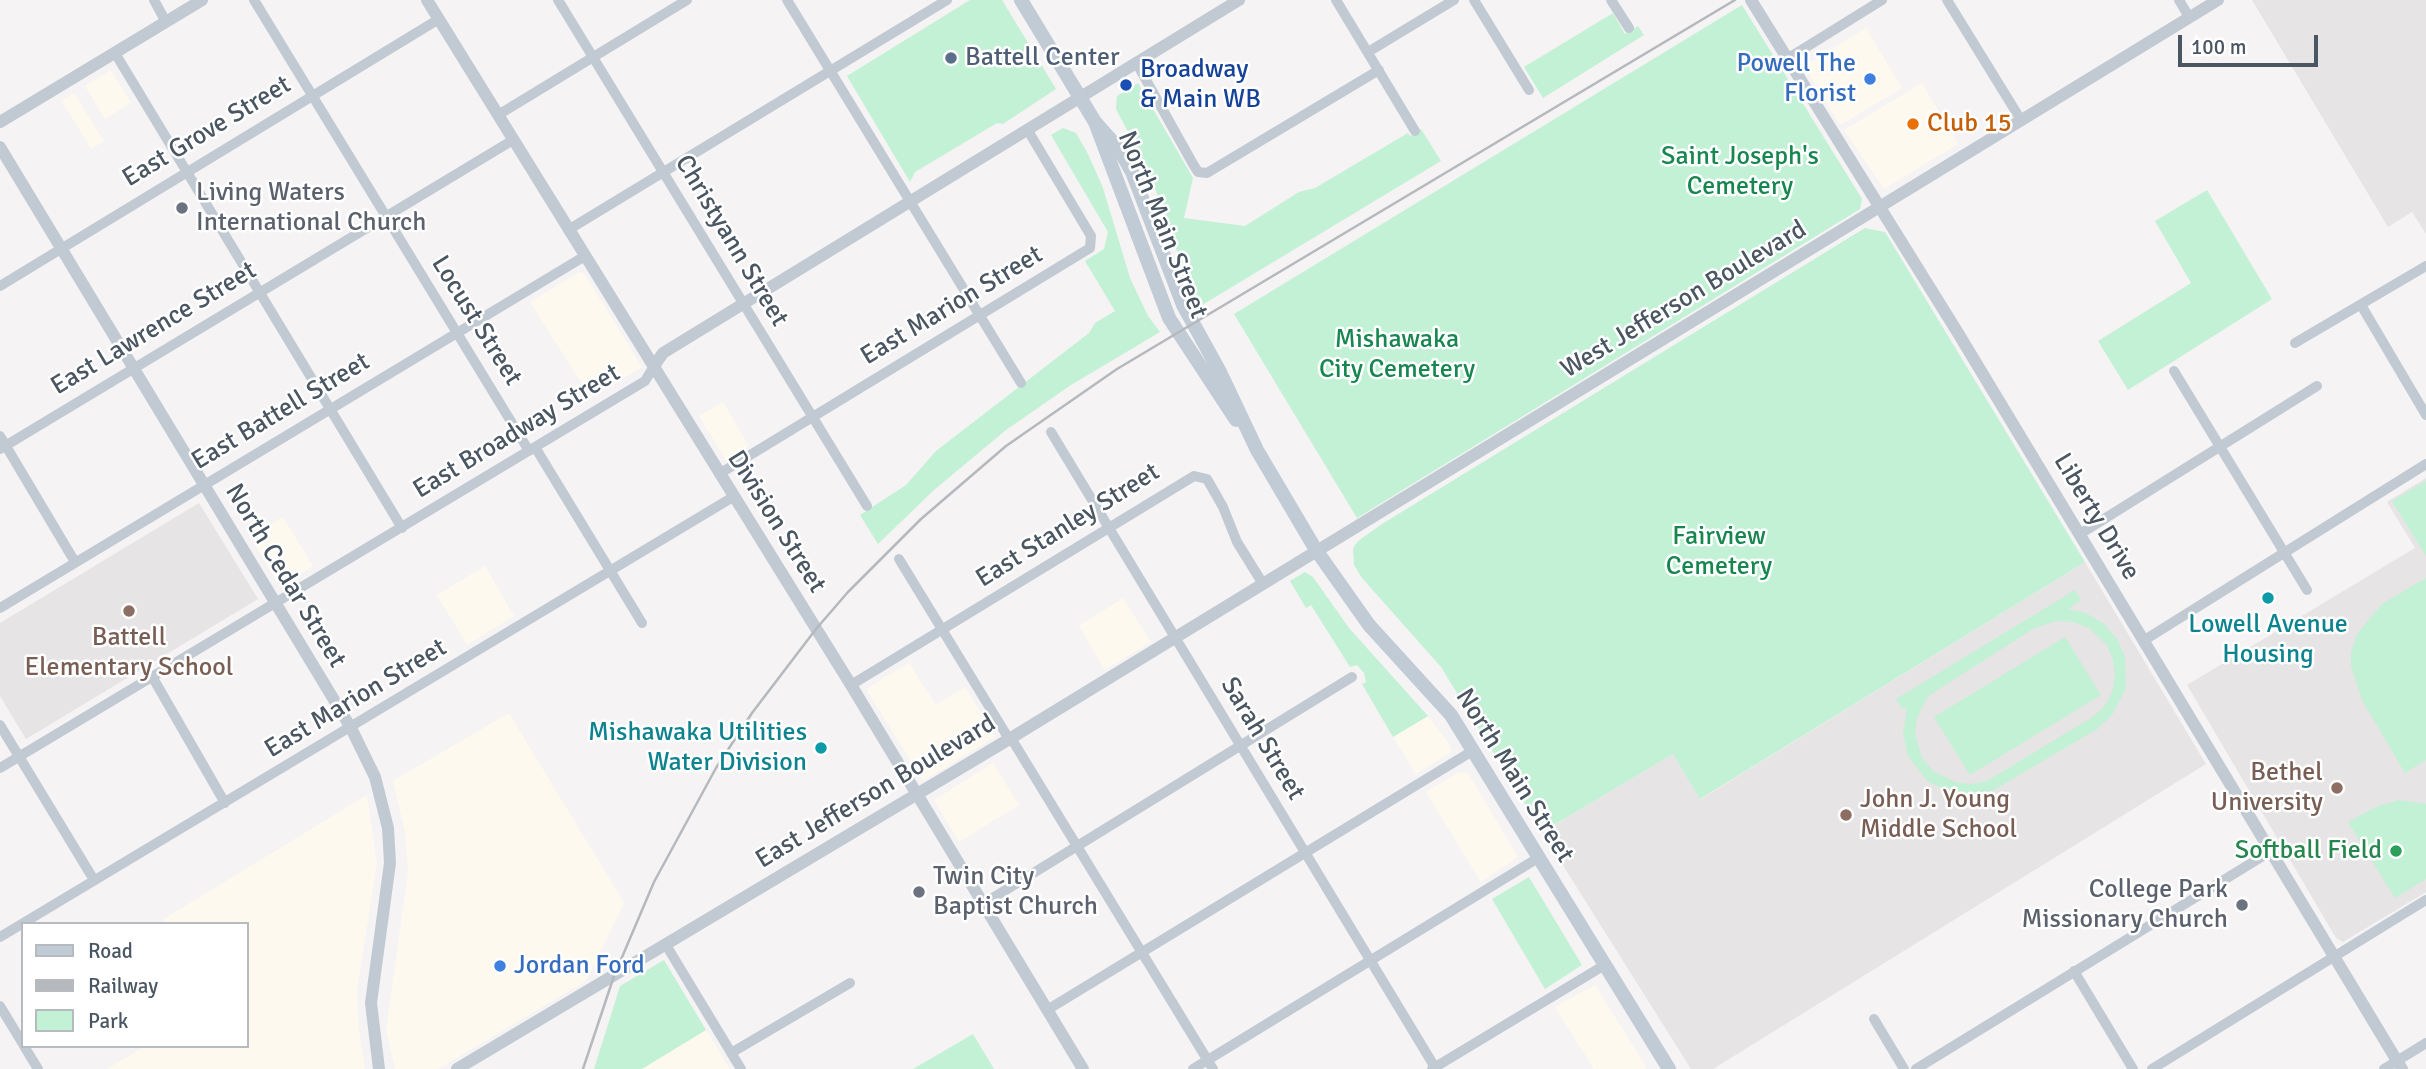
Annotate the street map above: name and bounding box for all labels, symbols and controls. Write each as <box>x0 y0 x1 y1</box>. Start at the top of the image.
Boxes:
scale bar <box>2181 21 2321 65</box>
text: 100 m <box>2191 34 2246 60</box>
place label: Battell Center <box>965 42 1119 74</box>
place label: Powell The Florist <box>1737 48 1856 110</box>
marker: Battell Center <box>943 50 959 66</box>
place label: Broadway & Main WB <box>1140 54 1261 116</box>
street label: East Grove Street <box>117 69 297 195</box>
marker: Powell The Florist <box>1862 71 1878 87</box>
marker: Broadway & Main WB <box>1118 77 1134 93</box>
place label: Club 15 <box>1927 108 2012 140</box>
marker: Club 15 <box>1905 116 1921 132</box>
street label: North Main Street <box>1110 127 1214 323</box>
park label: Saint Joseph's Cemetery <box>1661 141 1819 202</box>
street label: Christyann Street <box>668 150 794 332</box>
place label: Living Waters International Church <box>196 177 426 238</box>
marker: Living Waters International Church <box>174 200 190 216</box>
street label: West Jefferson Boulevard <box>1556 214 1812 386</box>
street label: East Marion Street <box>856 240 1048 372</box>
street label: Locust Street <box>424 250 528 392</box>
street label: East Lawrence Street <box>46 255 262 403</box>
park label: Mishawaka City Cemetery <box>1319 324 1475 386</box>
street label: East Battell Street <box>186 347 376 477</box>
street label: East Broadway Street <box>408 358 626 506</box>
street label: Division Street <box>720 445 832 599</box>
street label: Liberty Drive <box>2046 448 2146 586</box>
street label: East Stanley Street <box>970 457 1166 595</box>
street label: North Cedar Street <box>218 478 352 674</box>
park label: Fairview Cemetery <box>1666 521 1772 582</box>
marker: Lowell Avenue Housing <box>2260 590 2276 606</box>
marker: Battell Elementary School <box>121 603 137 619</box>
place label: Lowell Avenue Housing <box>2188 609 2348 670</box>
place label: Battell Elementary School <box>25 622 233 684</box>
street label: East Marion Street <box>260 633 452 765</box>
street label: Sarah Street <box>1213 672 1311 806</box>
street label: North Main Street <box>1448 683 1580 869</box>
street label: East Jefferson Boulevard <box>751 708 1001 876</box>
place label: Mishawaka Utilities Water Division <box>588 717 807 778</box>
marker: Mishawaka Utilities Water Division <box>813 740 829 756</box>
place label: Bethel University <box>2211 757 2323 818</box>
marker: Bethel University <box>2329 780 2345 796</box>
place label: John J. Young Middle School <box>1860 784 2017 846</box>
marker: John J. Young Middle School <box>1838 807 1854 823</box>
place label: Softball Field <box>2235 835 2382 867</box>
marker: Softball Field <box>2388 843 2404 859</box>
place label: Twin City Baptist Church <box>933 861 1098 922</box>
place label: College Park Missionary Church <box>2022 874 2228 936</box>
marker: Twin City Baptist Church <box>911 884 927 900</box>
marker: College Park Missionary Church <box>2234 897 2250 913</box>
legend <box>21 922 248 1048</box>
text: Road <box>88 938 133 964</box>
place label: Jordan Ford <box>514 950 645 982</box>
marker: Jordan Ford <box>492 958 508 974</box>
text: Railway <box>88 973 158 999</box>
text: Park <box>88 1008 128 1034</box>

